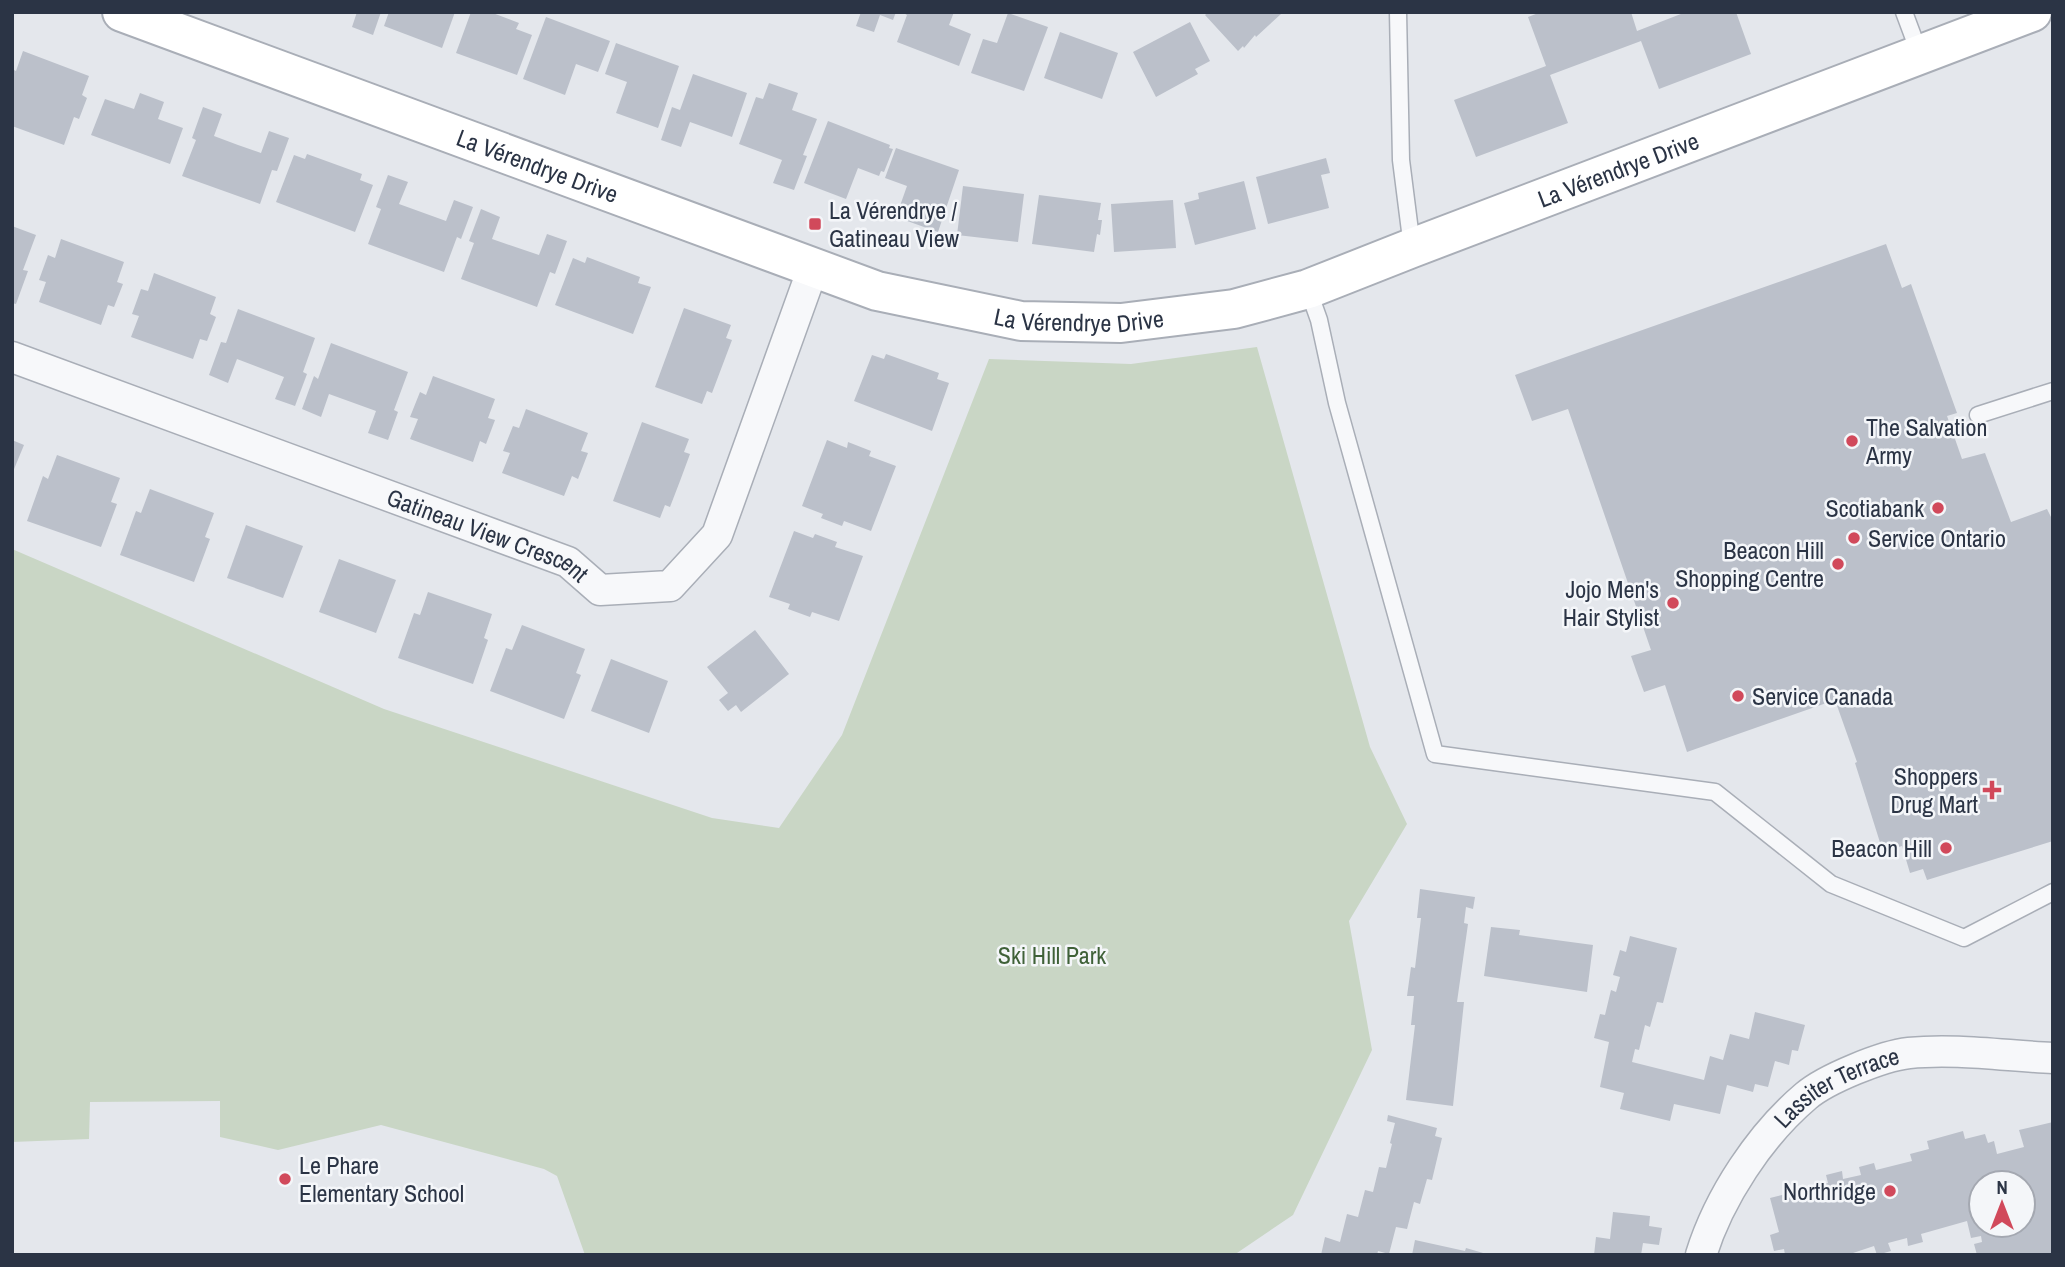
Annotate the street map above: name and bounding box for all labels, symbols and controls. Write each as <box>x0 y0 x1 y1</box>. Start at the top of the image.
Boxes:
street label: La Vérendrye Drive <box>452 121 623 210</box>
street label: La Vérendrye Drive <box>1533 124 1703 215</box>
place label: La Vérendrye / Gatineau View <box>829 194 960 254</box>
marker: La Vérendrye / Gatineau View <box>807 216 823 232</box>
street label: La Vérendrye Drive <box>991 300 1165 339</box>
place label: The Salvation Army <box>1865 411 1987 471</box>
marker: The Salvation Army <box>1844 433 1860 449</box>
street label: Gatineau View Crescent <box>383 481 596 589</box>
place label: Scotiabank <box>1826 492 1924 524</box>
marker: Scotiabank <box>1930 500 1946 516</box>
place label: Service Ontario <box>1868 522 2006 554</box>
marker: Service Ontario <box>1846 530 1862 546</box>
place label: Beacon Hill Shopping Centre <box>1675 534 1824 594</box>
marker: Beacon Hill Shopping Centre <box>1830 556 1846 572</box>
place label: Jojo Men's Hair Stylist <box>1563 573 1660 633</box>
marker: Jojo Men's Hair Stylist <box>1665 595 1681 611</box>
place label: Service Canada <box>1752 680 1893 712</box>
marker: Service Canada <box>1730 688 1746 704</box>
place label: Shoppers Drug Mart <box>1891 760 1979 820</box>
marker: Shoppers Drug Mart <box>1984 782 2000 798</box>
place label: Beacon Hill <box>1831 832 1932 864</box>
marker: Beacon Hill <box>1938 840 1954 856</box>
park label: Ski Hill Park <box>998 939 1106 971</box>
street label: Lassiter Terrace <box>1766 1039 1902 1134</box>
place label: Le Phare Elementary School <box>299 1149 464 1209</box>
north arrow <box>1967 1169 2037 1239</box>
marker: Le Phare Elementary School <box>277 1171 293 1187</box>
text: N <box>1996 1174 2008 1200</box>
place label: Northridge <box>1783 1175 1876 1207</box>
marker: Northridge <box>1882 1183 1898 1199</box>

